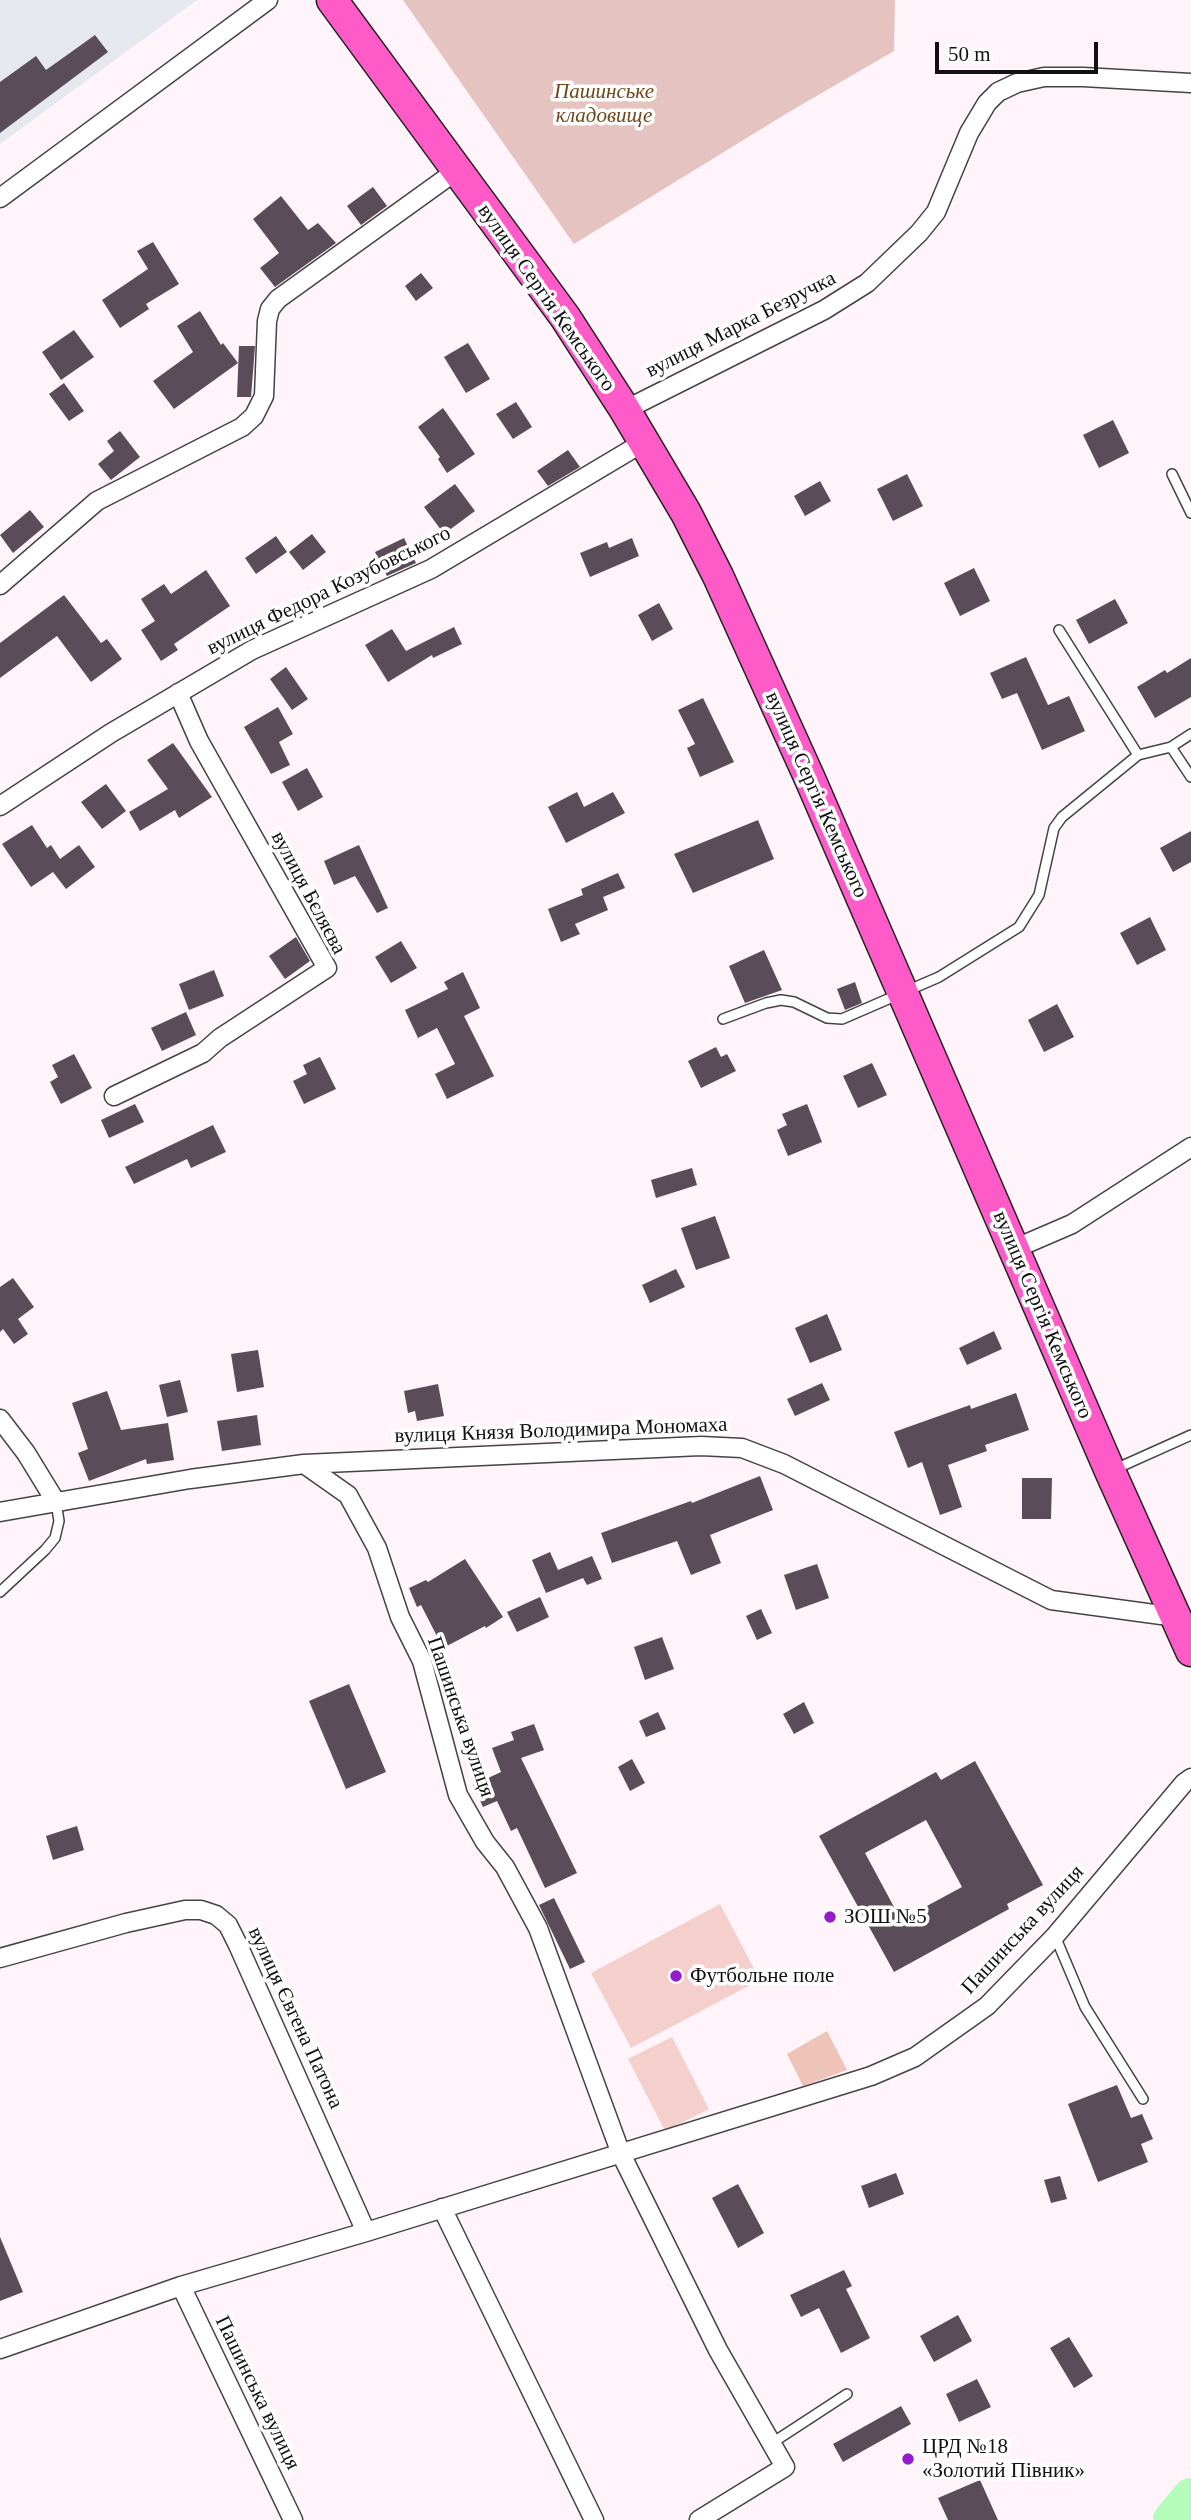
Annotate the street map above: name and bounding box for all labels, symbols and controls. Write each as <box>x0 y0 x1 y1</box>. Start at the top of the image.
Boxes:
scale bar <box>939 28 1102 72</box>
text: 50 m <box>948 42 991 66</box>
park label: Пашинське кладовище <box>554 79 654 129</box>
street label: вулиця Сергія Кемського <box>472 199 620 397</box>
street label: вулиця Марка Безручка <box>642 266 840 384</box>
street label: вулиця Федора Козубовського <box>203 521 455 661</box>
street label: вулиця Сергія Кемського <box>759 688 873 902</box>
street label: вулиця Бєляєва <box>265 827 351 959</box>
street label: вулиця Сергія Кемського <box>987 1207 1097 1423</box>
street label: вулиця Князя Володимира Мономаха <box>394 1413 728 1449</box>
street label: Пашинська вулиця <box>421 1634 499 1800</box>
street label: Пашинська вулиця <box>957 1860 1089 2000</box>
place label: ЗОШ №5 <box>844 1904 927 1930</box>
marker: ЗОШ №5 <box>822 1909 838 1925</box>
street label: вулиця Євгена Патона <box>242 1923 348 2113</box>
place label: Футбольне поле <box>690 1963 834 1989</box>
marker: Футбольне поле <box>668 1968 684 1984</box>
street label: Пашинська вулиця <box>209 2312 305 2474</box>
place label: ЦРД №18 «Золотий Півник» <box>922 2434 1085 2484</box>
marker: ЦРД №18 «Золотий Півник» <box>900 2451 916 2467</box>

